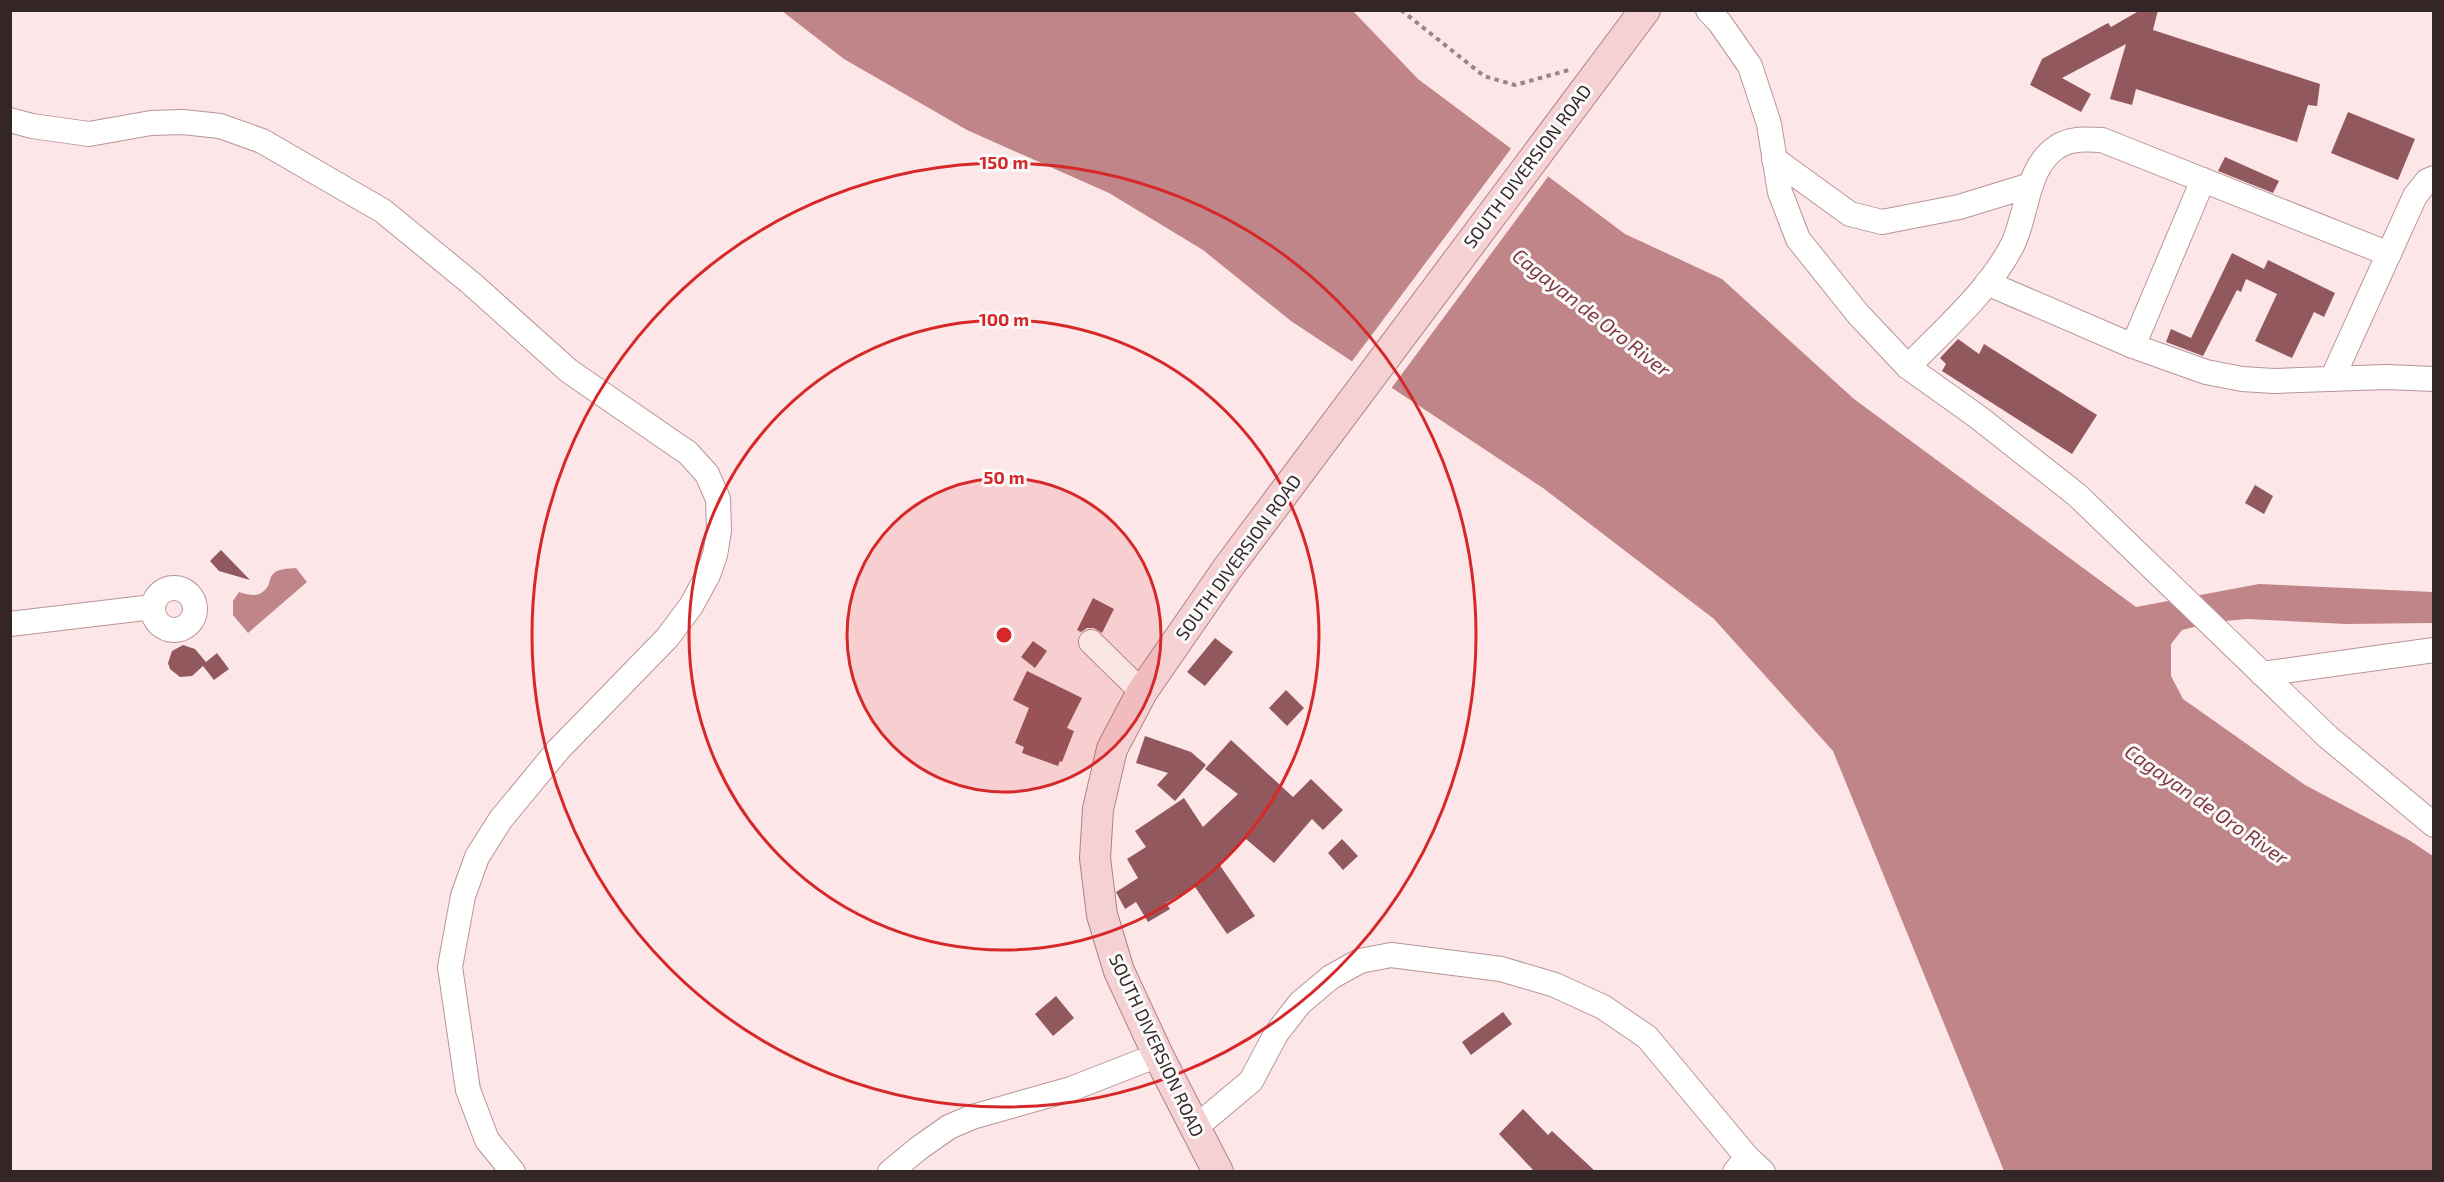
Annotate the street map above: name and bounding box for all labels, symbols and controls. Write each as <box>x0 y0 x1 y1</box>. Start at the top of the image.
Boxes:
street label: SOUTH DIVERSION ROAD <box>1458 80 1596 252</box>
text: 150 m <box>980 151 1028 173</box>
water label: Cagayan de Oro River <box>1508 243 1677 383</box>
text: 100 m <box>979 308 1029 330</box>
text: 50 m <box>983 466 1025 488</box>
street label: SOUTH DIVERSION ROAD <box>1171 470 1305 644</box>
centre of rings <box>994 625 1014 645</box>
water label: Cagayan de Oro River <box>2120 739 2294 871</box>
street label: SOUTH DIVERSION ROAD <box>1105 950 1209 1140</box>

